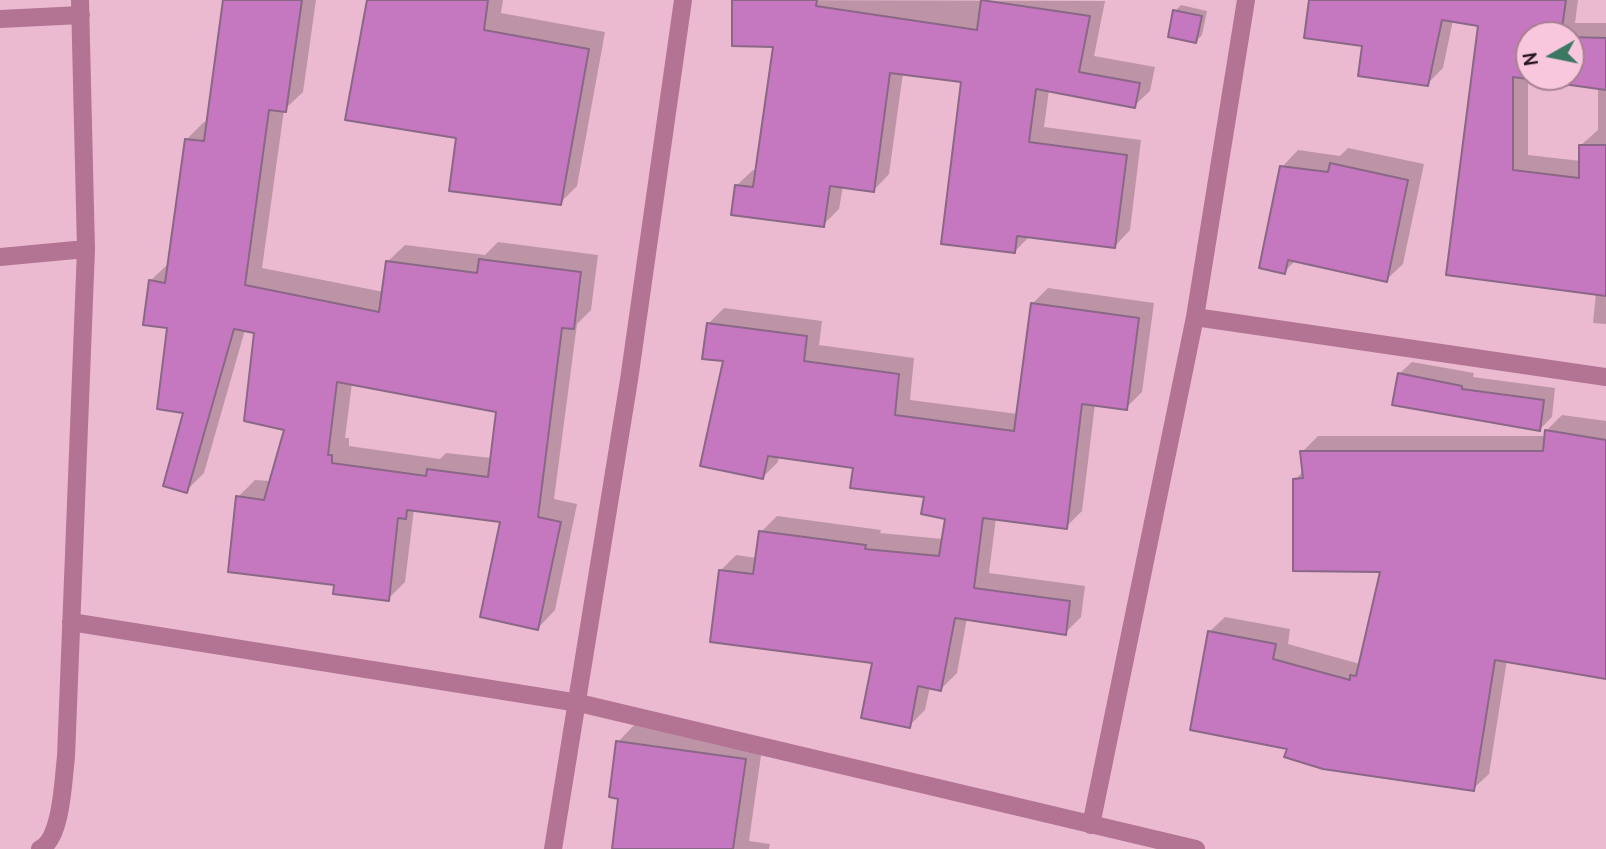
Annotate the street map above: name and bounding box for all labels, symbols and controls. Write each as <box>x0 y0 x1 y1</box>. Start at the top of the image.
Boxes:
north arrow <box>1515 21 1585 91</box>
text: N <box>1518 51 1543 67</box>

